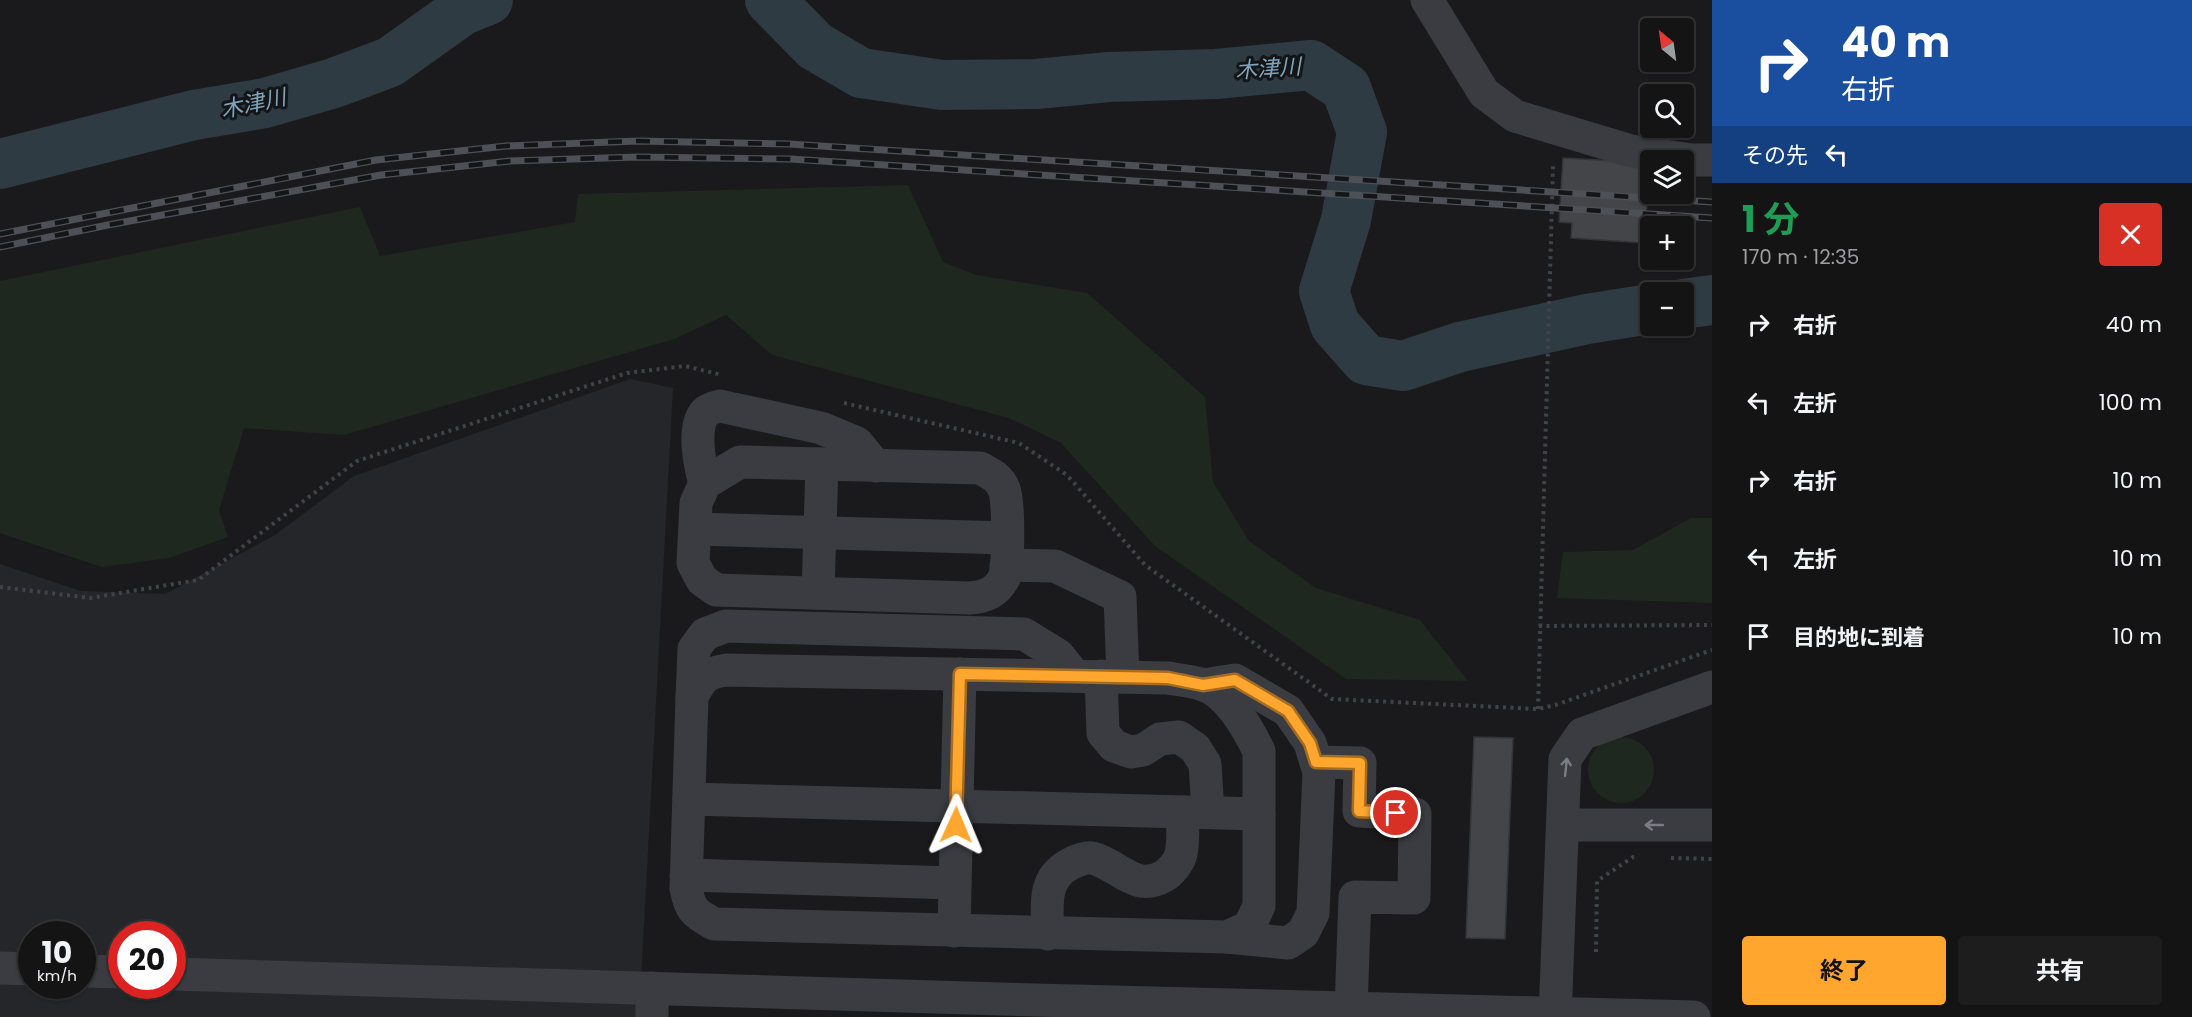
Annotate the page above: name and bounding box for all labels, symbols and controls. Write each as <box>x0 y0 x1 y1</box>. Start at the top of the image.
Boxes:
text: 40 m <box>1841 13 1950 72</box>
north arrow <box>1640 18 1694 72</box>
map controls <box>1640 18 1694 336</box>
icon: right <box>1742 24 1820 102</box>
water label: 木津川 <box>1234 51 1304 86</box>
text: 右折 <box>1841 71 1895 108</box>
water label: 木津川 <box>218 81 291 126</box>
button: search <box>1640 84 1694 138</box>
icon: left <box>1820 138 1853 171</box>
text: その先 <box>1742 140 1808 171</box>
button: layers <box>1640 150 1694 204</box>
text: 1 分 <box>1742 194 1799 245</box>
button: close <box>2099 203 2162 266</box>
button: + <box>1640 216 1694 270</box>
text: 170 m · 12:35 <box>1742 243 1859 271</box>
button: − <box>1640 282 1694 336</box>
icon: right <box>1742 308 1775 341</box>
text: 40 m <box>2106 309 2162 340</box>
text: 右折 <box>1793 310 1837 341</box>
icon: left <box>1742 386 1775 419</box>
text: 100 m <box>2099 387 2162 418</box>
text: 左折 <box>1793 388 1837 419</box>
icon: right <box>1742 464 1775 497</box>
text: 10 m <box>2113 465 2162 496</box>
text: 右折 <box>1793 466 1837 497</box>
icon: left <box>1742 542 1775 575</box>
text: 10 m <box>2113 543 2162 574</box>
text: 左折 <box>1793 544 1837 575</box>
icon: arrive <box>1742 620 1775 653</box>
text: 10 m <box>2113 621 2162 652</box>
text: 目的地に到着 <box>1793 622 1925 653</box>
one-way arrow <box>1561 758 1572 777</box>
pin <box>1370 787 1421 838</box>
position arrow <box>924 793 988 857</box>
icon: arrive <box>1379 796 1412 829</box>
one-way arrow <box>1644 819 1664 831</box>
speed limit sign: 20 <box>108 921 186 999</box>
text: 10 <box>42 931 72 974</box>
button: 終了 <box>1742 936 1946 1005</box>
button: 共有 <box>1958 936 2162 1005</box>
text: km/h <box>37 965 77 986</box>

